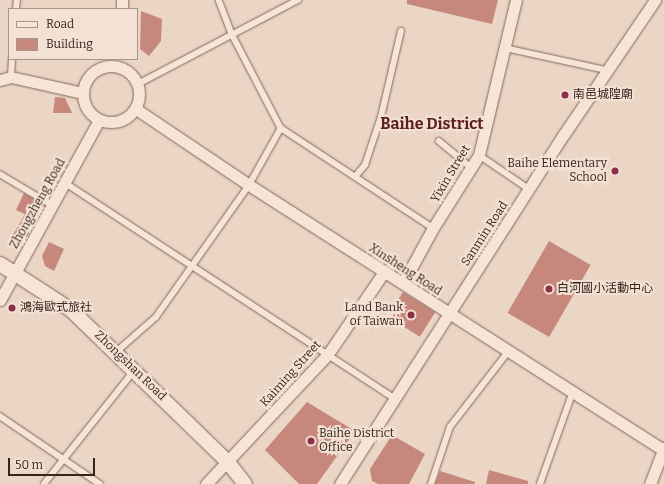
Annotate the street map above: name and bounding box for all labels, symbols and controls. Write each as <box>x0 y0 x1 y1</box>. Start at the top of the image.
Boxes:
legend <box>8 8 138 60</box>
text: Road <box>46 17 74 31</box>
text: Building <box>46 37 93 51</box>
place label: 南邑城隍廟 <box>573 88 633 102</box>
marker: 南邑城隍廟 <box>560 90 570 100</box>
district label: Baihe District <box>380 114 484 134</box>
street label: Yixin Street <box>428 143 474 205</box>
street label: Zhongzheng Road <box>7 156 69 252</box>
place label: Baihe Elementary School <box>507 157 607 185</box>
marker: Baihe Elementary School <box>610 166 620 176</box>
street label: Sanmin Road <box>459 199 511 269</box>
street label: Xinsheng Road <box>366 241 444 299</box>
place label: 白河國小活動中心 <box>557 282 653 296</box>
marker: 白河國小活動中心 <box>544 284 554 294</box>
place label: 鴻海歐式旅社 <box>20 301 92 315</box>
place label: Land Bank of Taiwan <box>344 301 403 329</box>
marker: 鴻海歐式旅社 <box>7 303 17 313</box>
marker: Land Bank of Taiwan <box>406 310 416 320</box>
street label: Zhongshan Road <box>91 328 169 404</box>
street label: Kaiming Street <box>258 338 324 410</box>
place label: Baihe District Office <box>319 427 394 455</box>
marker: Baihe District Office <box>306 436 316 446</box>
scale bar <box>10 450 97 476</box>
text: 50 m <box>15 458 43 472</box>

